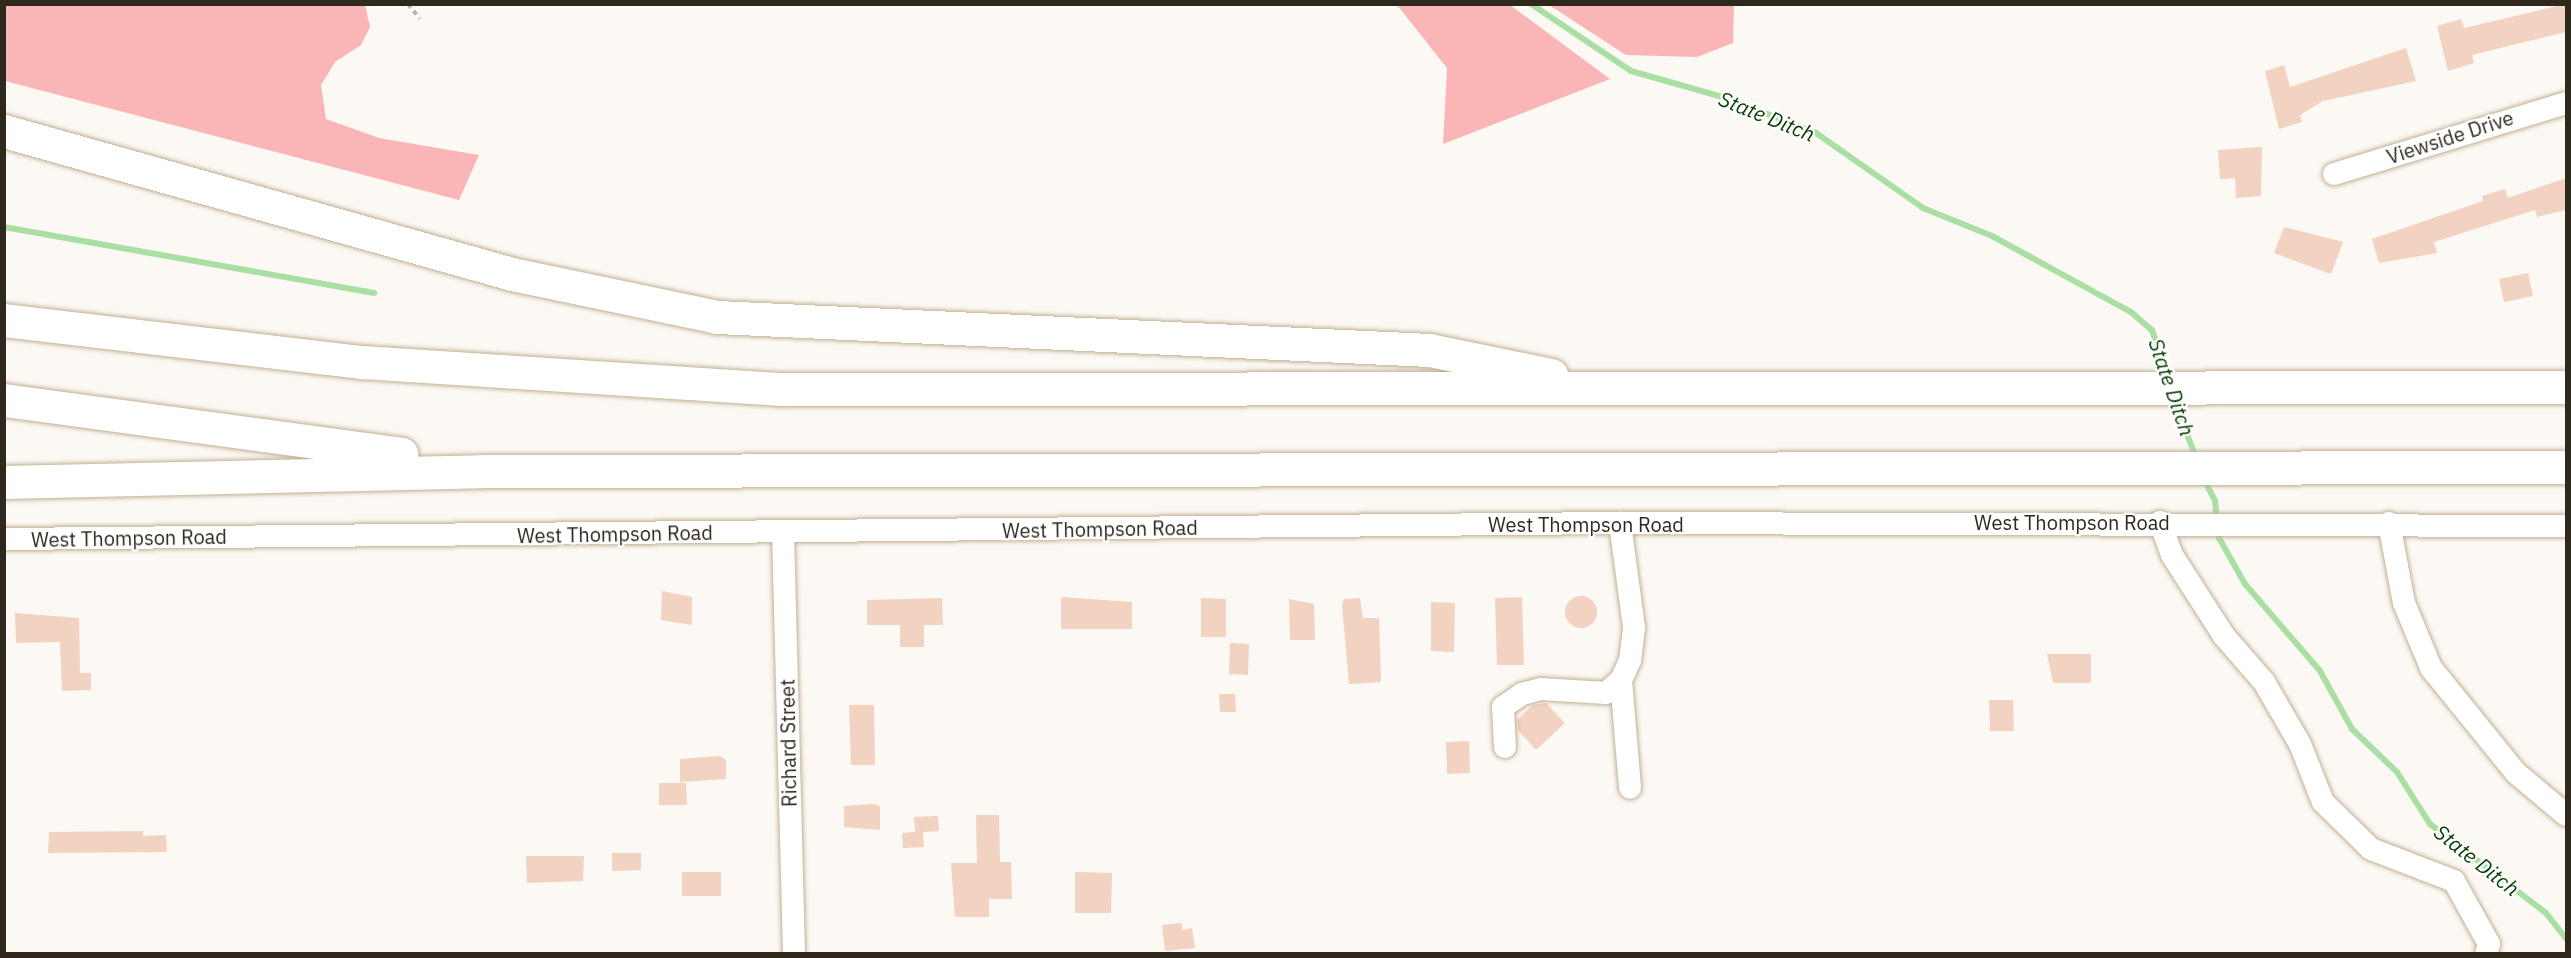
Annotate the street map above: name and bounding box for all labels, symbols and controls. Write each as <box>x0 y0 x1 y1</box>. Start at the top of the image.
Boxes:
water label: State Ditch <box>1715 85 1819 147</box>
street label: Viewside Drive <box>2384 105 2516 169</box>
water label: State Ditch <box>2144 335 2200 439</box>
street label: West Thompson Road <box>1974 510 2170 534</box>
street label: West Thompson Road <box>1488 512 1684 536</box>
street label: West Thompson Road <box>1002 515 1198 543</box>
street label: West Thompson Road <box>517 520 713 548</box>
street label: West Thompson Road <box>31 524 227 552</box>
street label: Richard Street <box>775 679 801 807</box>
water label: State Ditch <box>2429 819 2525 901</box>

